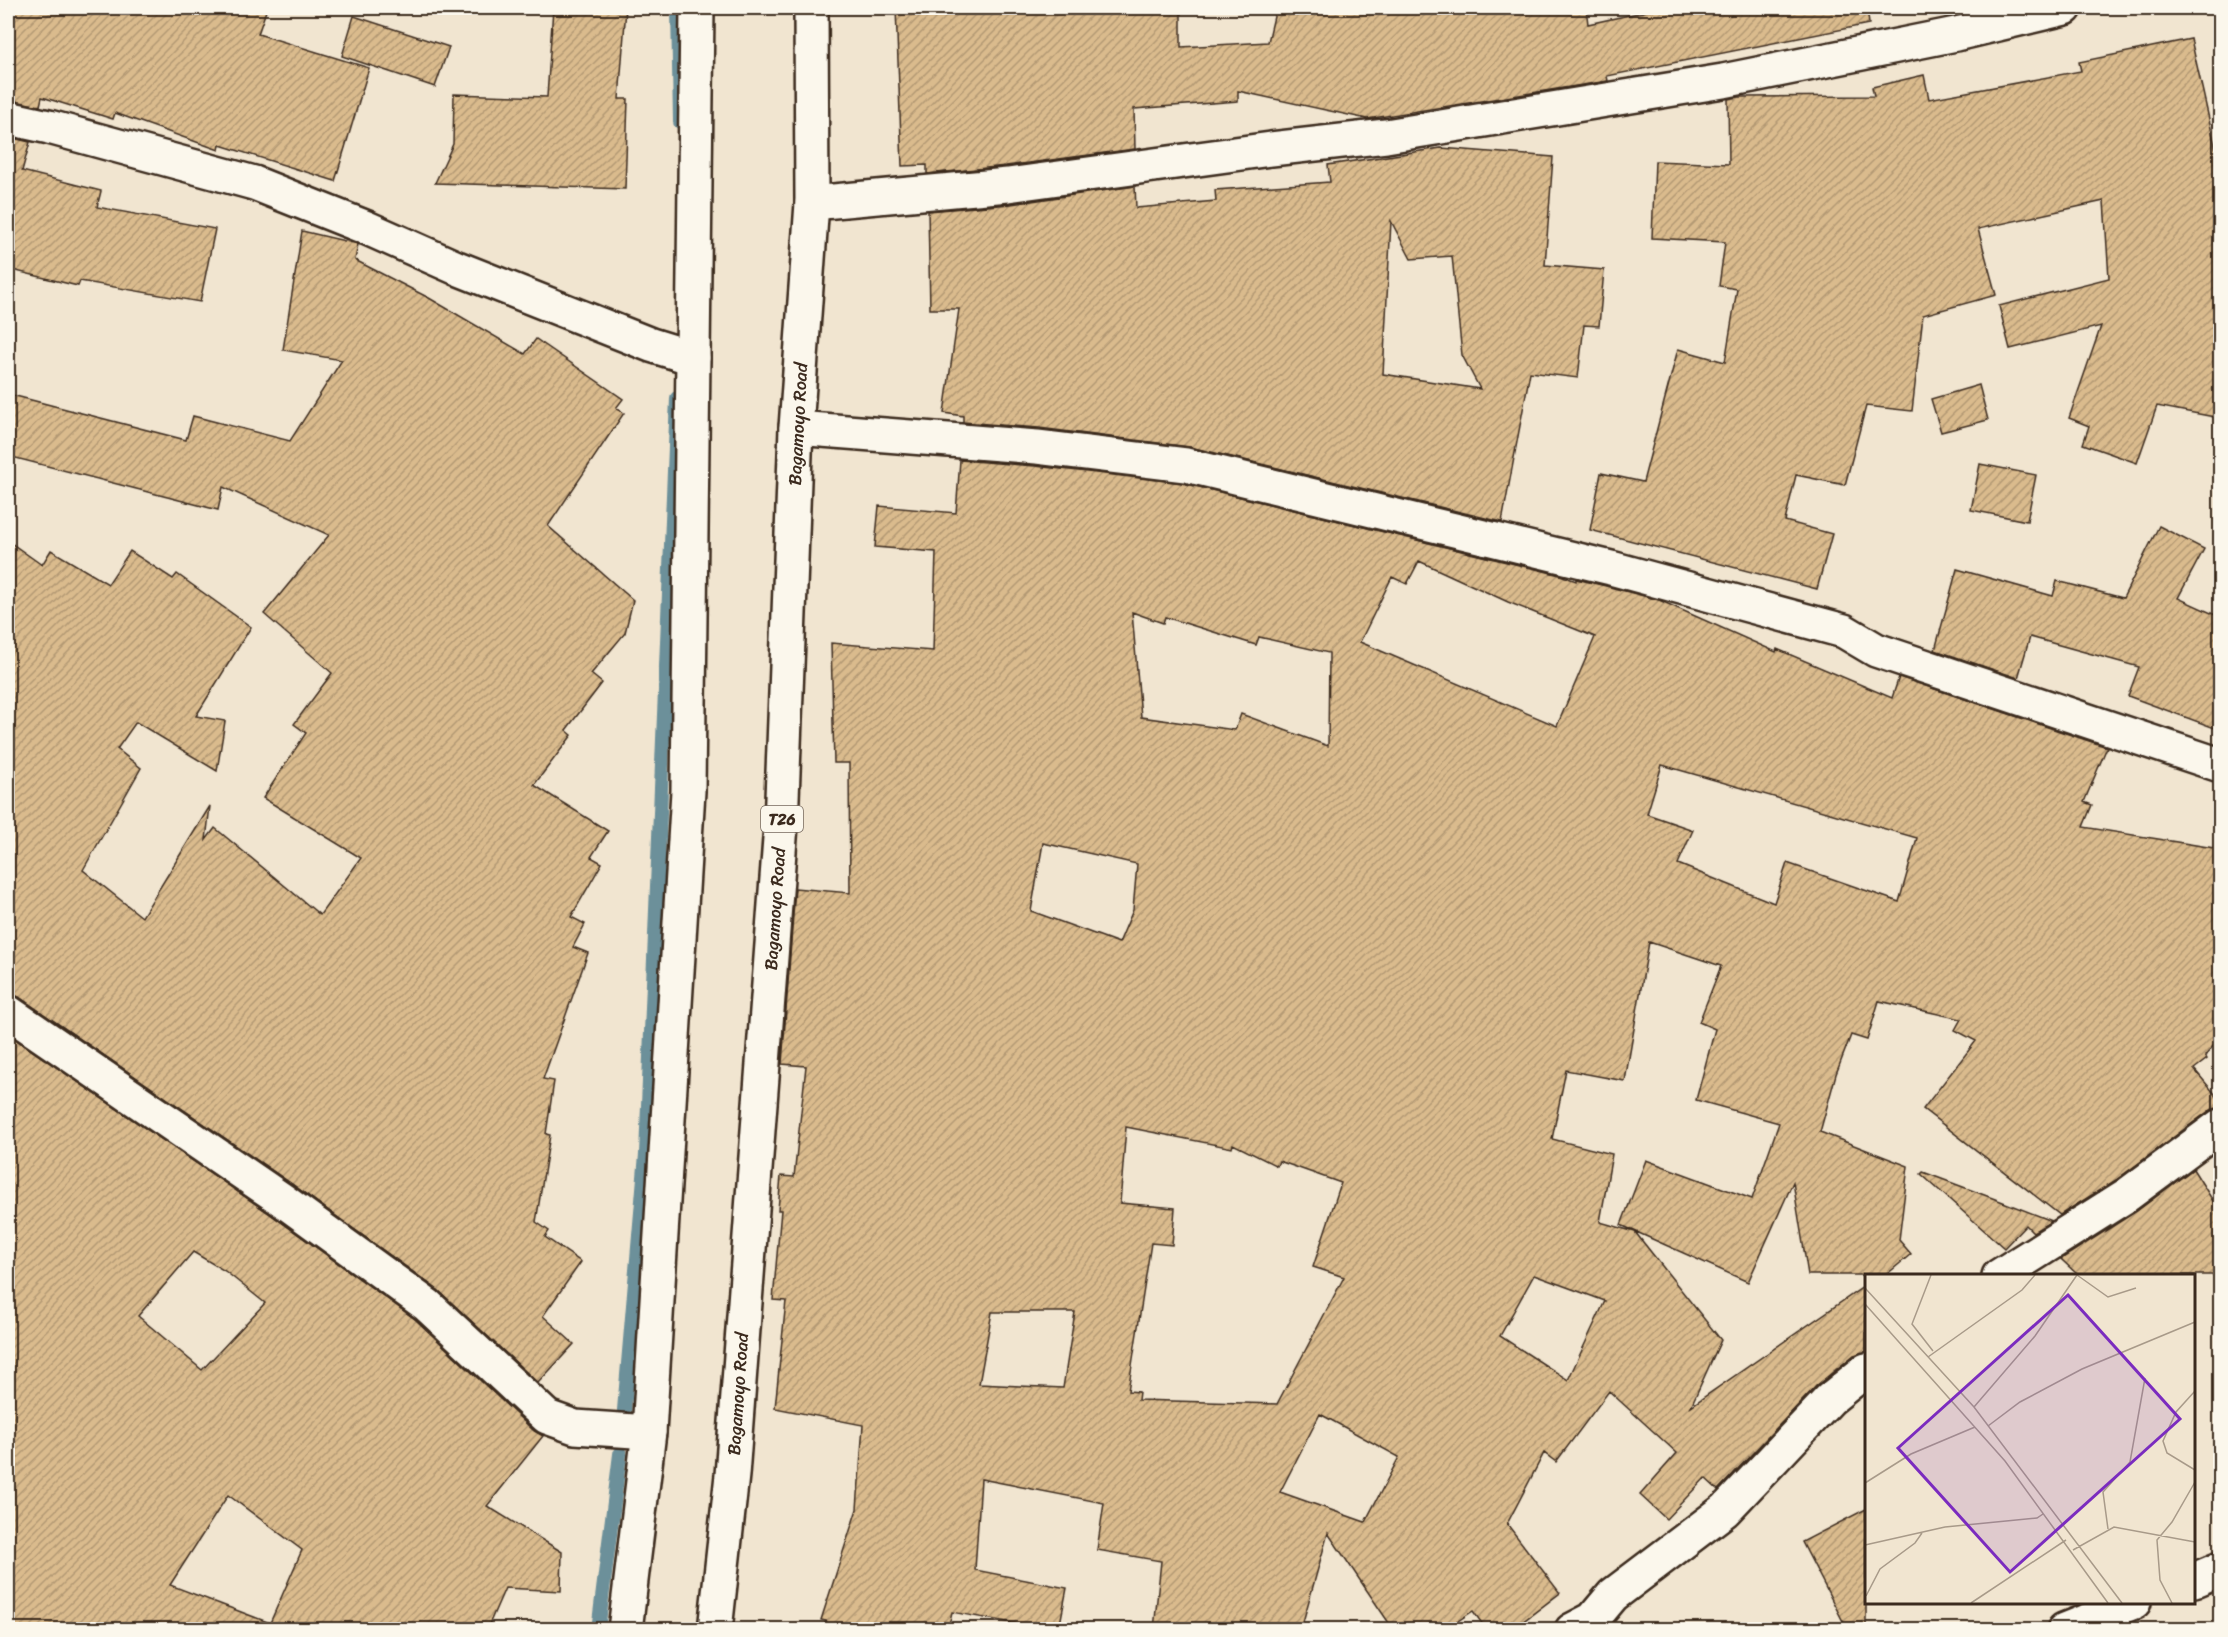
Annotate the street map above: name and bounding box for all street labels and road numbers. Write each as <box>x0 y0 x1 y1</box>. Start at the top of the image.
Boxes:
street label: Bagamoyo Road <box>779 360 817 486</box>
road number: T26 <box>761 806 803 832</box>
street label: Bagamoyo Road <box>755 845 795 971</box>
street label: Bagamoyo Road <box>718 1330 758 1456</box>

